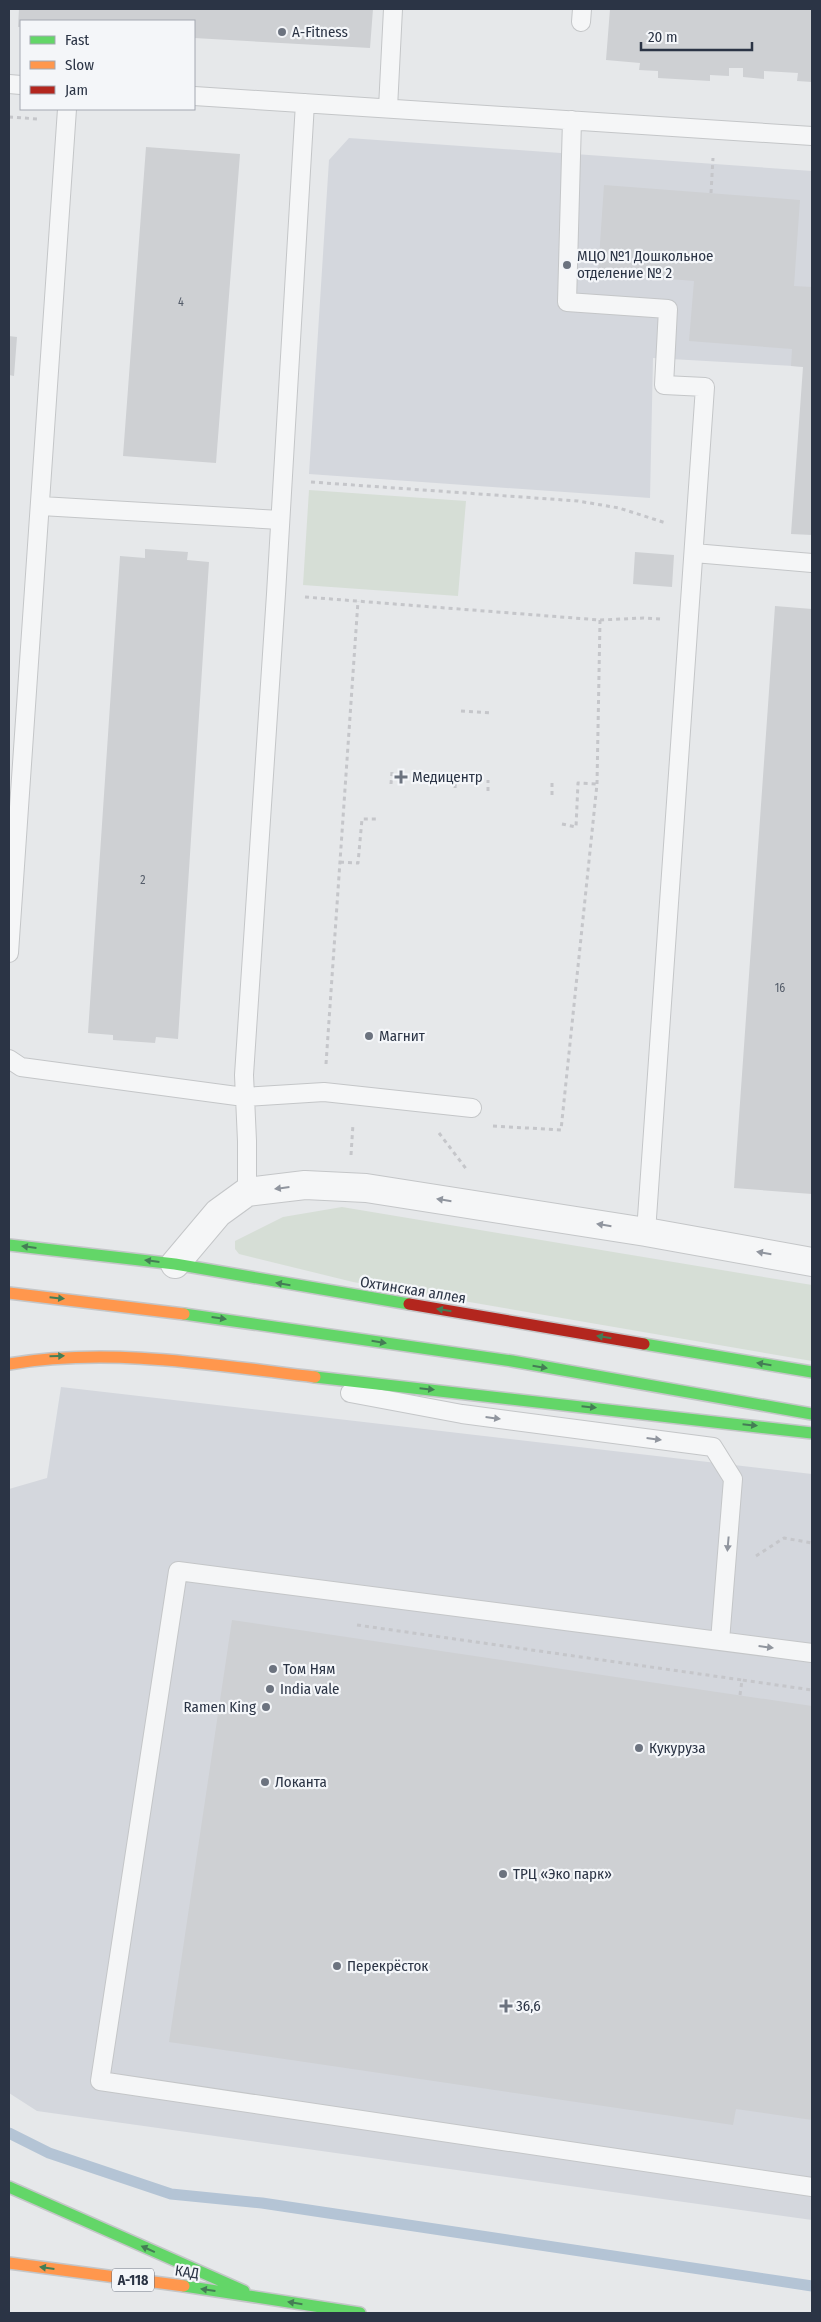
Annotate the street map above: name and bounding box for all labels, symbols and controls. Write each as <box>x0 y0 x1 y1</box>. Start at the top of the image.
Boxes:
legend <box>20 20 195 110</box>
scale bar <box>641 20 752 52</box>
place label: A-Fitness <box>292 23 348 41</box>
marker: A-Fitness <box>276 26 288 38</box>
text: 20 m <box>648 28 678 46</box>
text: Fast <box>65 31 89 49</box>
text: Slow <box>65 56 94 74</box>
text: Jam <box>65 81 88 99</box>
place label: МЦО №1 Дошкольное отделение № 2 <box>577 247 714 282</box>
marker: МЦО №1 Дошкольное отделение № 2 <box>561 259 573 271</box>
house number: 4 <box>178 295 184 309</box>
place label: Медицентр <box>412 768 483 786</box>
marker: Медицентр <box>394 770 408 784</box>
house number: 2 <box>140 873 146 887</box>
house number: 16 <box>775 981 785 995</box>
place label: Магнит <box>379 1027 426 1045</box>
marker: Магнит <box>363 1030 375 1042</box>
one-way arrow <box>274 1184 290 1192</box>
one-way arrow <box>435 1196 451 1204</box>
one-way arrow <box>596 1221 612 1229</box>
one-way arrow <box>20 1243 36 1251</box>
one-way arrow <box>756 1249 772 1257</box>
one-way arrow <box>144 1257 160 1265</box>
street label: Охтинская аллея <box>359 1273 467 1307</box>
one-way arrow <box>275 1279 291 1287</box>
one-way arrow <box>50 1294 66 1302</box>
one-way arrow <box>435 1306 451 1314</box>
one-way arrow <box>211 1314 227 1322</box>
one-way arrow <box>596 1333 612 1341</box>
one-way arrow <box>372 1338 388 1346</box>
one-way arrow <box>49 1352 65 1360</box>
one-way arrow <box>756 1360 772 1368</box>
one-way arrow <box>532 1363 548 1371</box>
one-way arrow <box>420 1385 436 1393</box>
one-way arrow <box>581 1403 597 1411</box>
one-way arrow <box>485 1414 501 1422</box>
one-way arrow <box>743 1421 759 1429</box>
one-way arrow <box>646 1435 662 1443</box>
one-way arrow <box>724 1536 732 1552</box>
one-way arrow <box>758 1643 774 1651</box>
place label: Том Ням <box>283 1660 335 1678</box>
marker: Том Ням <box>267 1663 279 1675</box>
place label: India vale <box>280 1680 340 1698</box>
marker: India vale <box>264 1683 276 1695</box>
place label: Ramen King <box>184 1698 256 1716</box>
marker: Ramen King <box>260 1701 272 1713</box>
place label: Кукуруза <box>649 1739 706 1757</box>
marker: Кукуруза <box>633 1742 645 1754</box>
place label: Локанта <box>275 1773 327 1791</box>
marker: Локанта <box>259 1776 271 1788</box>
place label: ТРЦ «Эко парк» <box>513 1865 612 1883</box>
marker: ТРЦ «Эко парк» <box>497 1868 509 1880</box>
place label: Перекрёсток <box>347 1957 428 1975</box>
marker: Перекрёсток <box>331 1960 343 1972</box>
place label: 36,6 <box>516 1997 541 2015</box>
marker: 36,6 <box>500 2000 512 2012</box>
one-way arrow <box>141 2244 155 2252</box>
street label: КАД <box>174 2261 200 2283</box>
one-way arrow <box>39 2264 55 2272</box>
road number: А-118 <box>112 2268 154 2292</box>
one-way arrow <box>200 2286 216 2294</box>
one-way arrow <box>286 2298 302 2306</box>

